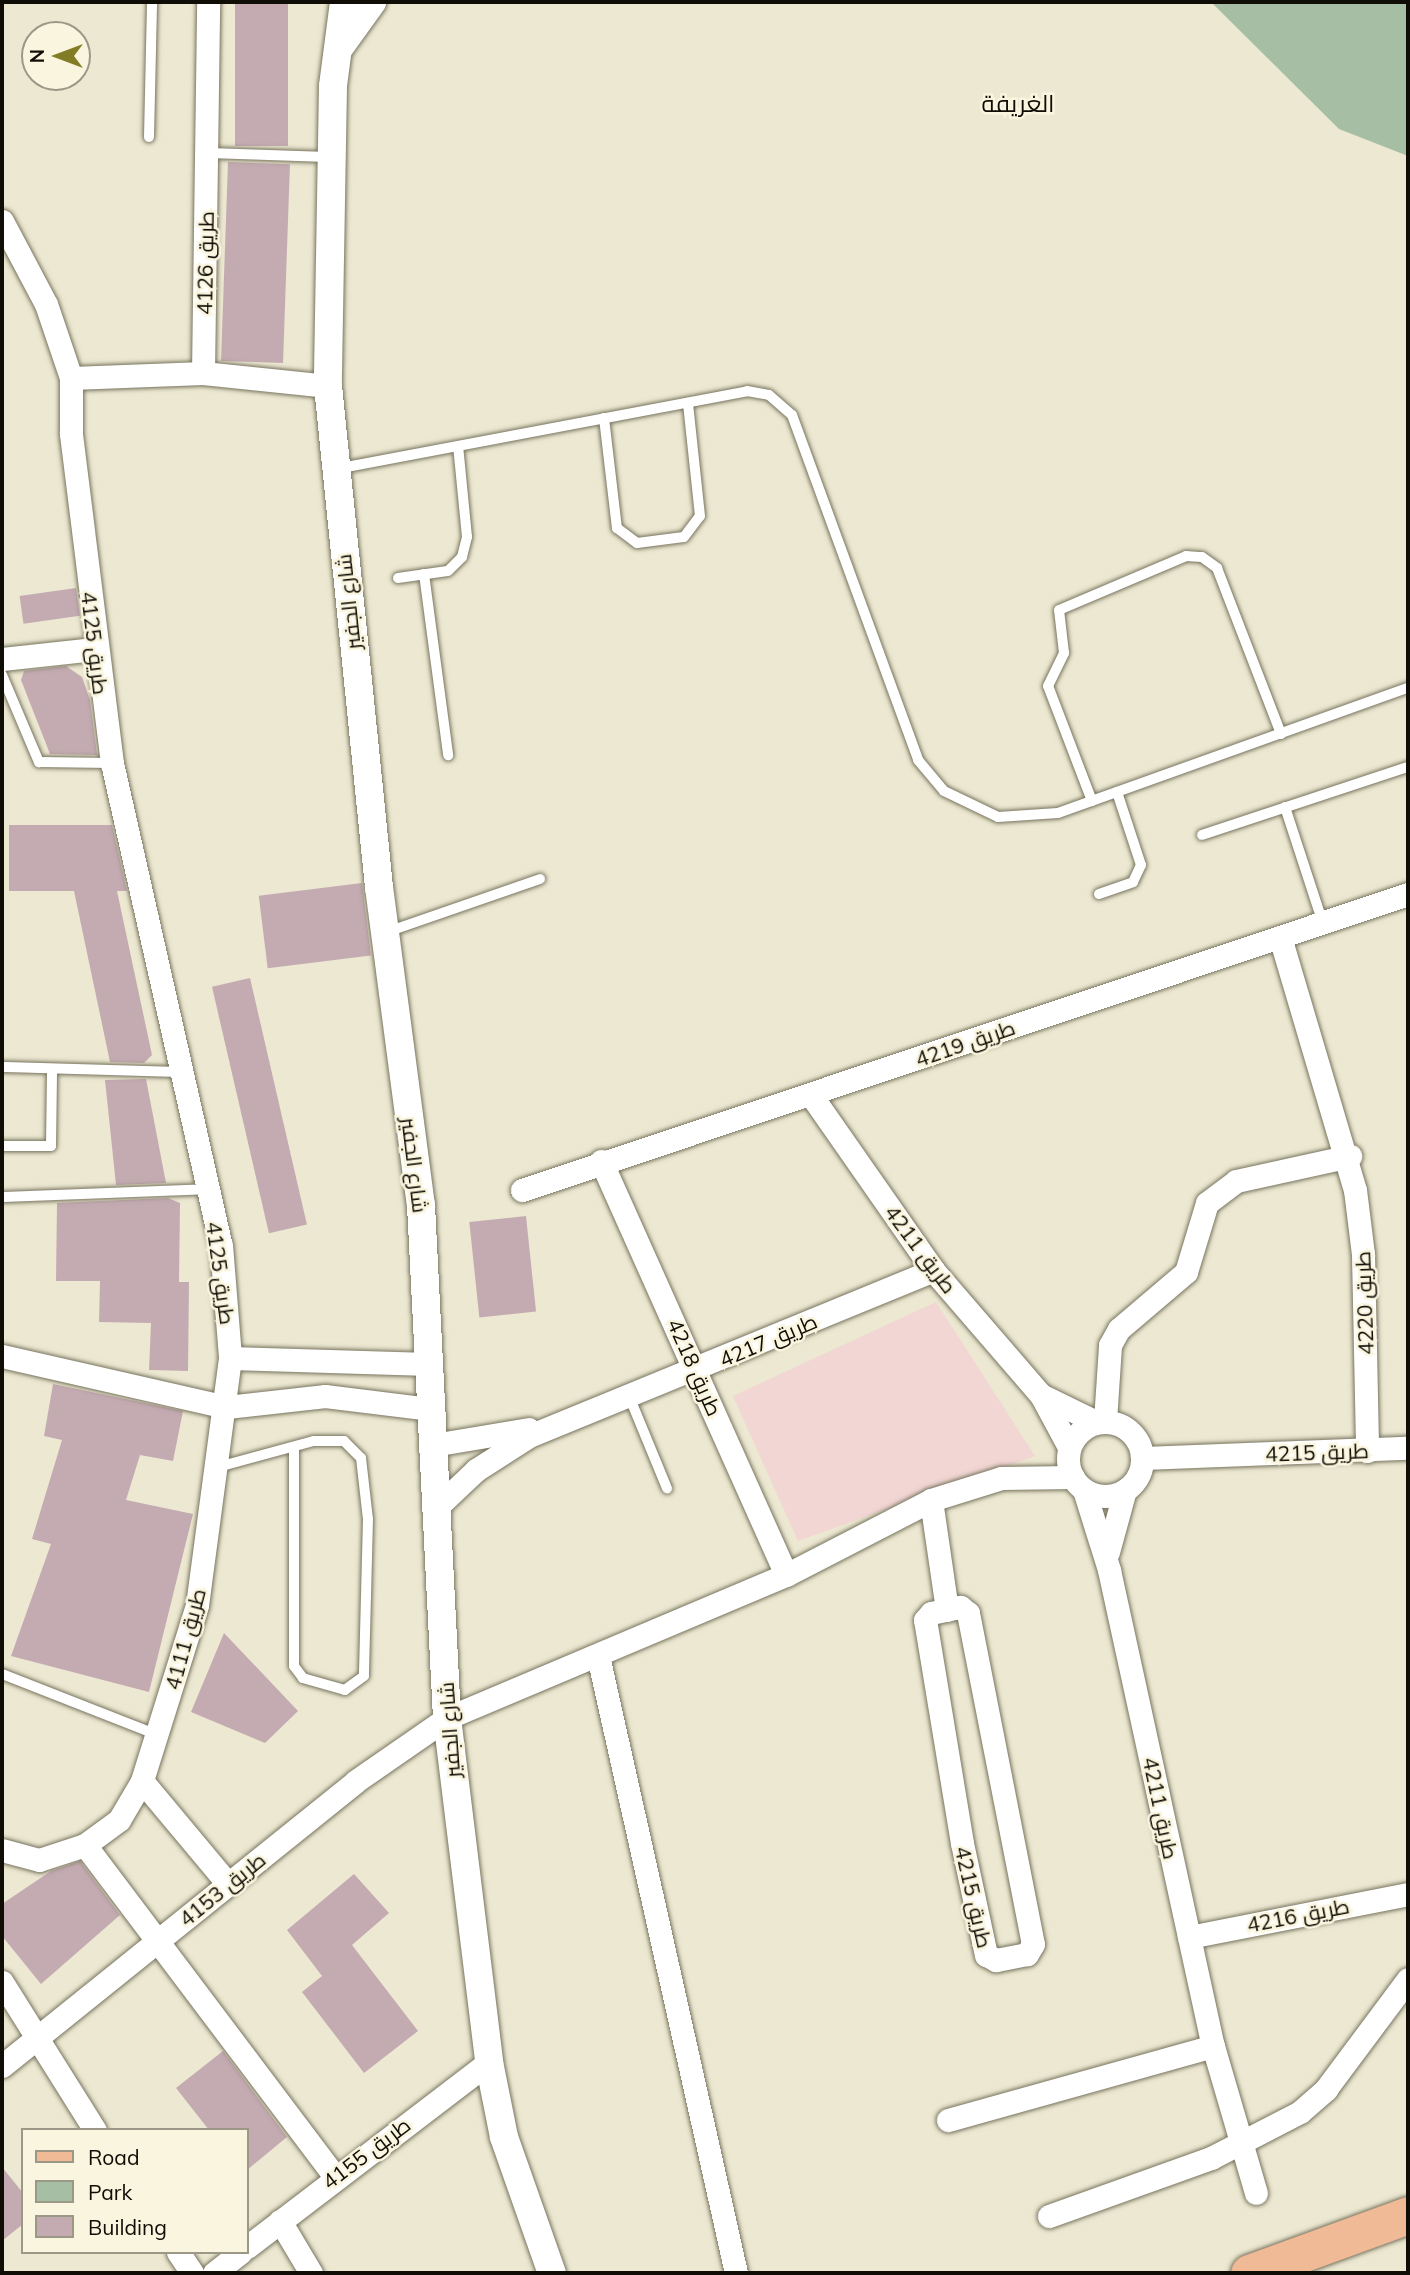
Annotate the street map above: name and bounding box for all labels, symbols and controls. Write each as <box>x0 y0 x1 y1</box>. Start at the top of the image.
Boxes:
north arrow <box>21 21 91 91</box>
text: N <box>25 49 49 63</box>
district label: الغريفة <box>981 90 1055 118</box>
street label: طريق 4126 <box>191 211 219 315</box>
street label: شارع الجفير <box>330 553 366 651</box>
street label: طريق 4125 <box>76 590 114 696</box>
street label: طريق 4219 <box>912 1014 1018 1072</box>
street label: شارع الجفير <box>397 1116 433 1214</box>
street label: طريق 4211 <box>880 1200 962 1298</box>
street label: طريق 4125 <box>201 1220 241 1326</box>
street label: طريق 4220 <box>1350 1251 1378 1355</box>
street label: طريق 4217 <box>715 1308 821 1372</box>
street label: طريق 4218 <box>662 1314 728 1420</box>
street label: طريق 4215 <box>1265 1438 1369 1466</box>
street label: طريق 4111 <box>159 1586 211 1692</box>
street label: شارع الجفير <box>433 1681 465 1779</box>
street label: طريق 4211 <box>1138 1755 1184 1861</box>
street label: طريق 4215 <box>950 1844 998 1950</box>
street label: طريق 4153 <box>174 1847 270 1931</box>
street label: طريق 4216 <box>1245 1893 1351 1937</box>
street label: طريق 4155 <box>317 2112 415 2194</box>
legend <box>21 2128 248 2254</box>
text: Road <box>88 2144 139 2170</box>
text: Park <box>88 2179 132 2205</box>
text: Building <box>88 2214 167 2240</box>

